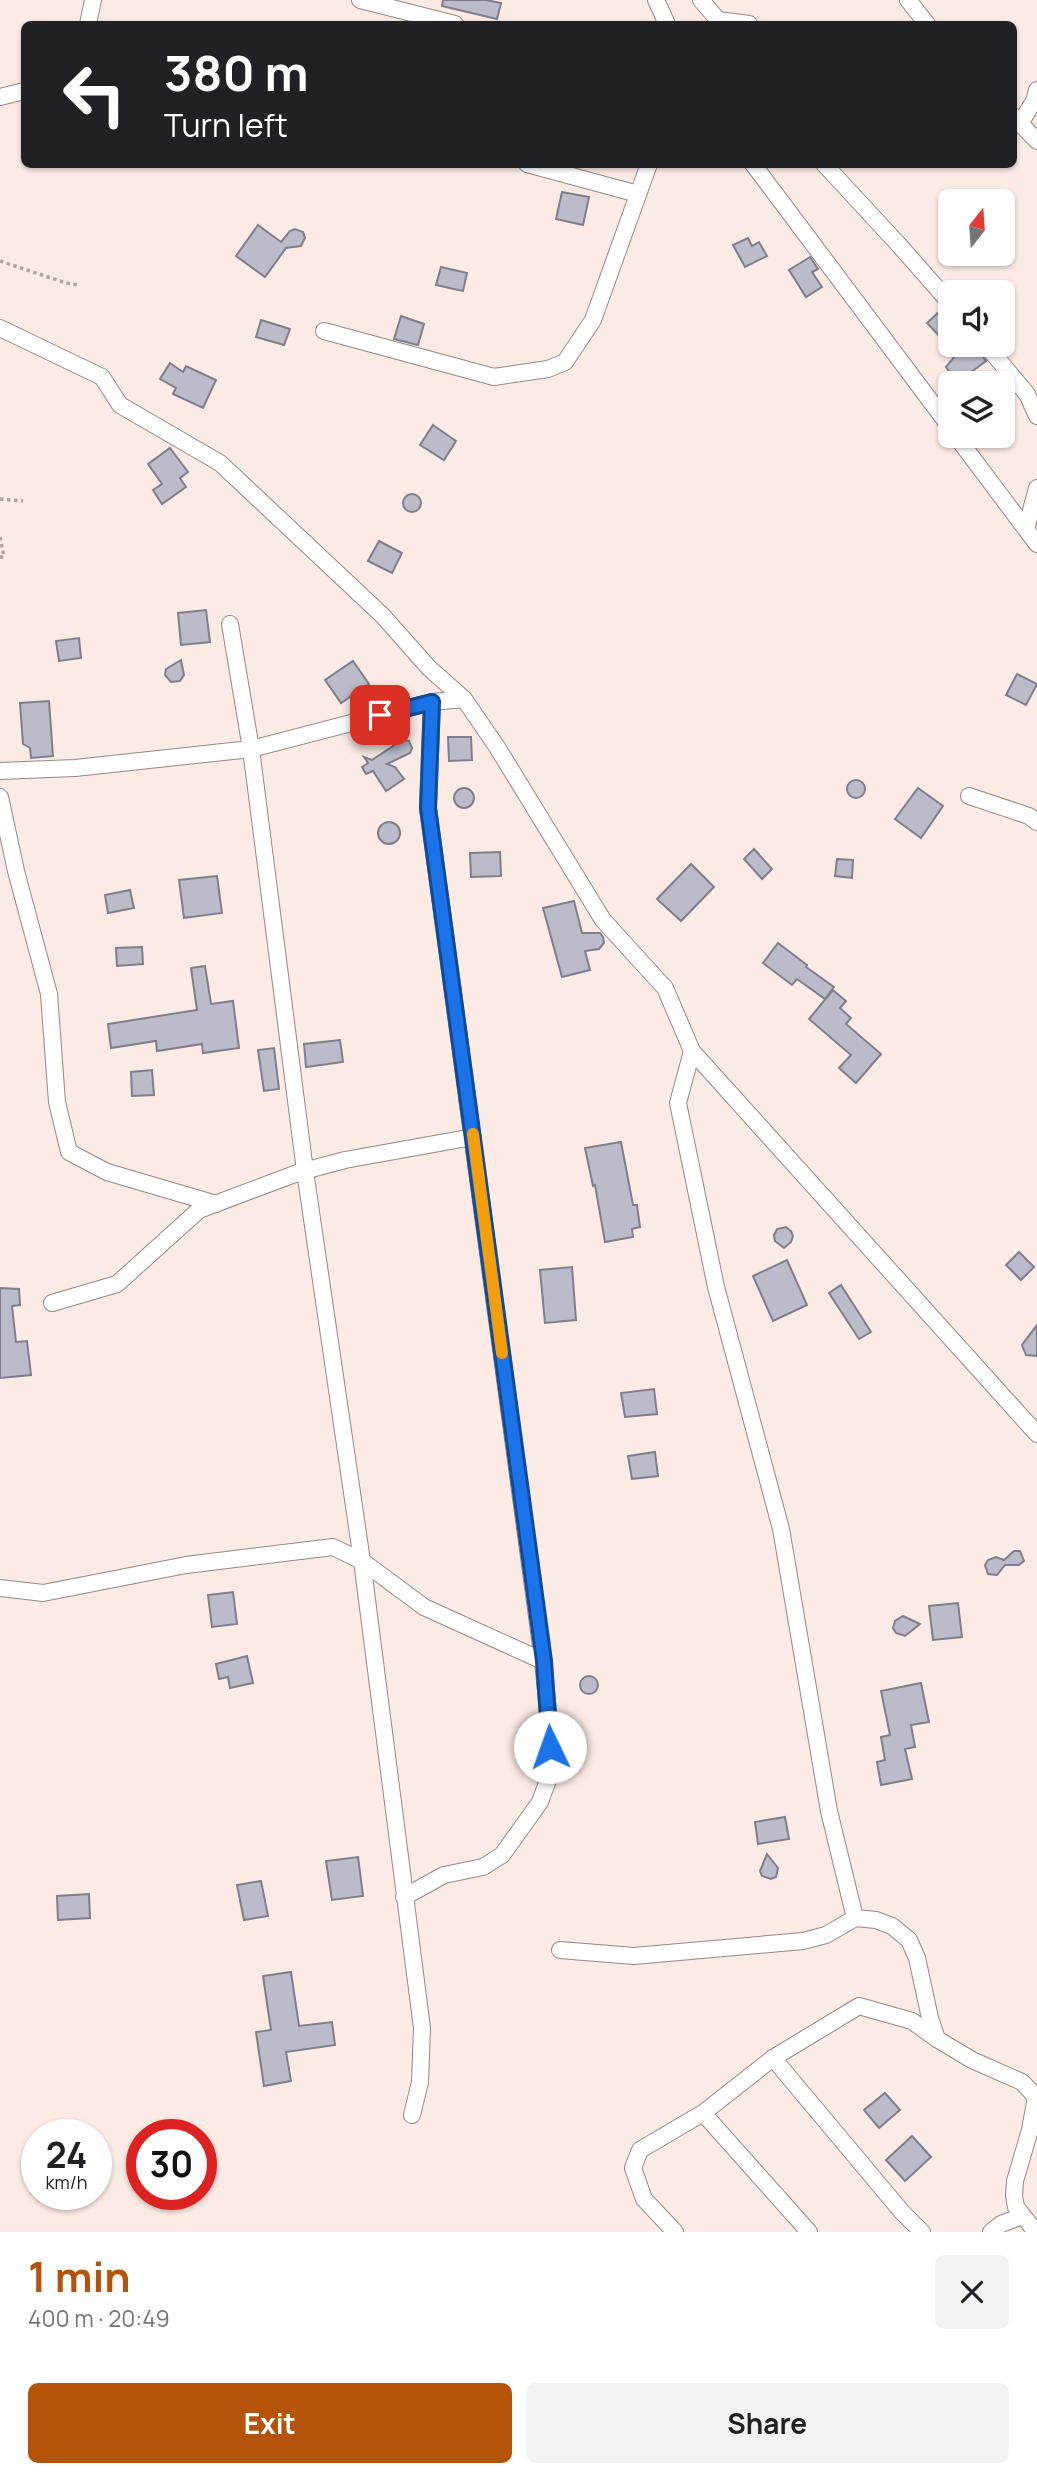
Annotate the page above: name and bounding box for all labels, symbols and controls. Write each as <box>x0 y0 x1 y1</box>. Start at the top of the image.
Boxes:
text: 380 m <box>164 39 309 106</box>
icon: left <box>49 49 140 140</box>
text: Turn left <box>164 103 288 147</box>
north arrow <box>938 189 1015 266</box>
map controls <box>938 189 1015 448</box>
button: sound <box>938 280 1015 357</box>
button: layers <box>938 371 1015 448</box>
pin <box>350 685 410 745</box>
icon: arrive <box>361 696 399 734</box>
position arrow <box>513 1710 587 1784</box>
speed limit sign: 30 <box>126 2119 217 2210</box>
text: 24 <box>46 2131 87 2179</box>
text: km/h <box>46 2170 87 2194</box>
text: 1 min <box>28 2247 131 2305</box>
button: close <box>935 2255 1009 2329</box>
text: 400 m · 20:49 <box>28 2302 170 2334</box>
button: Exit <box>28 2383 512 2463</box>
button: Share <box>526 2383 1009 2463</box>

